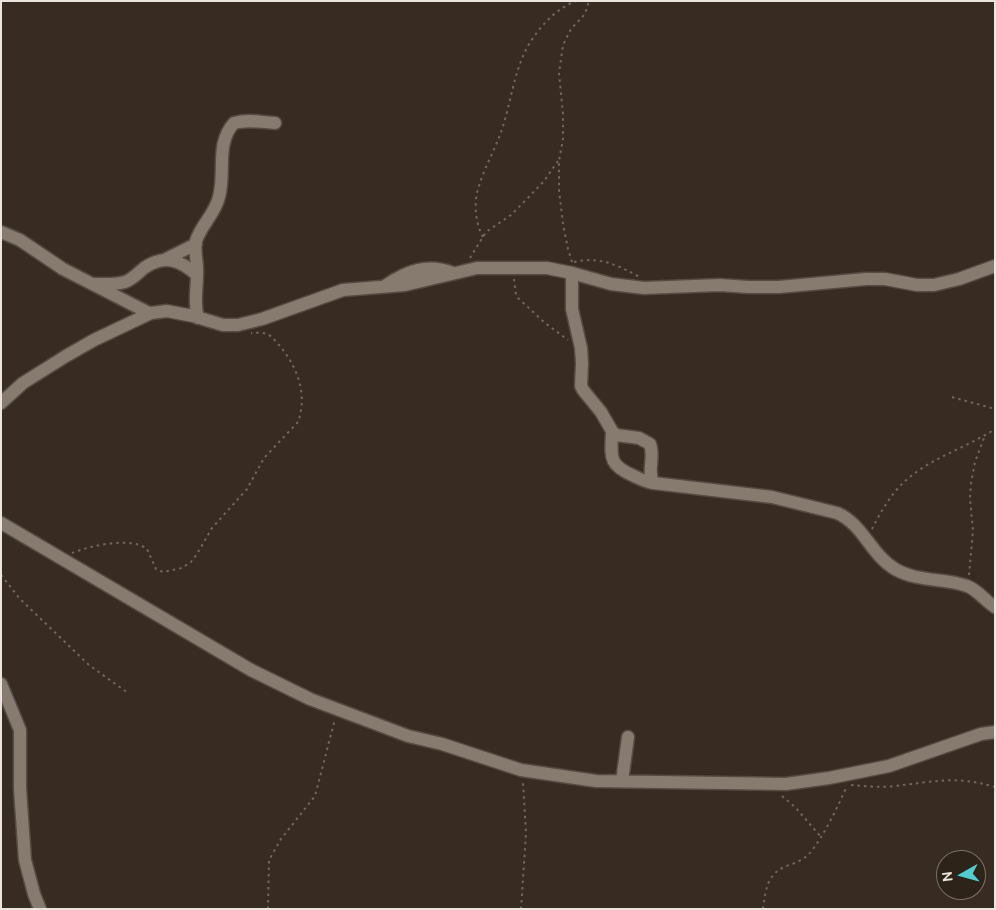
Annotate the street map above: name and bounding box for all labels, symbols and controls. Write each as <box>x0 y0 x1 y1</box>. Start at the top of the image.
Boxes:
north arrow <box>936 850 986 900</box>
text: N <box>939 871 956 883</box>

